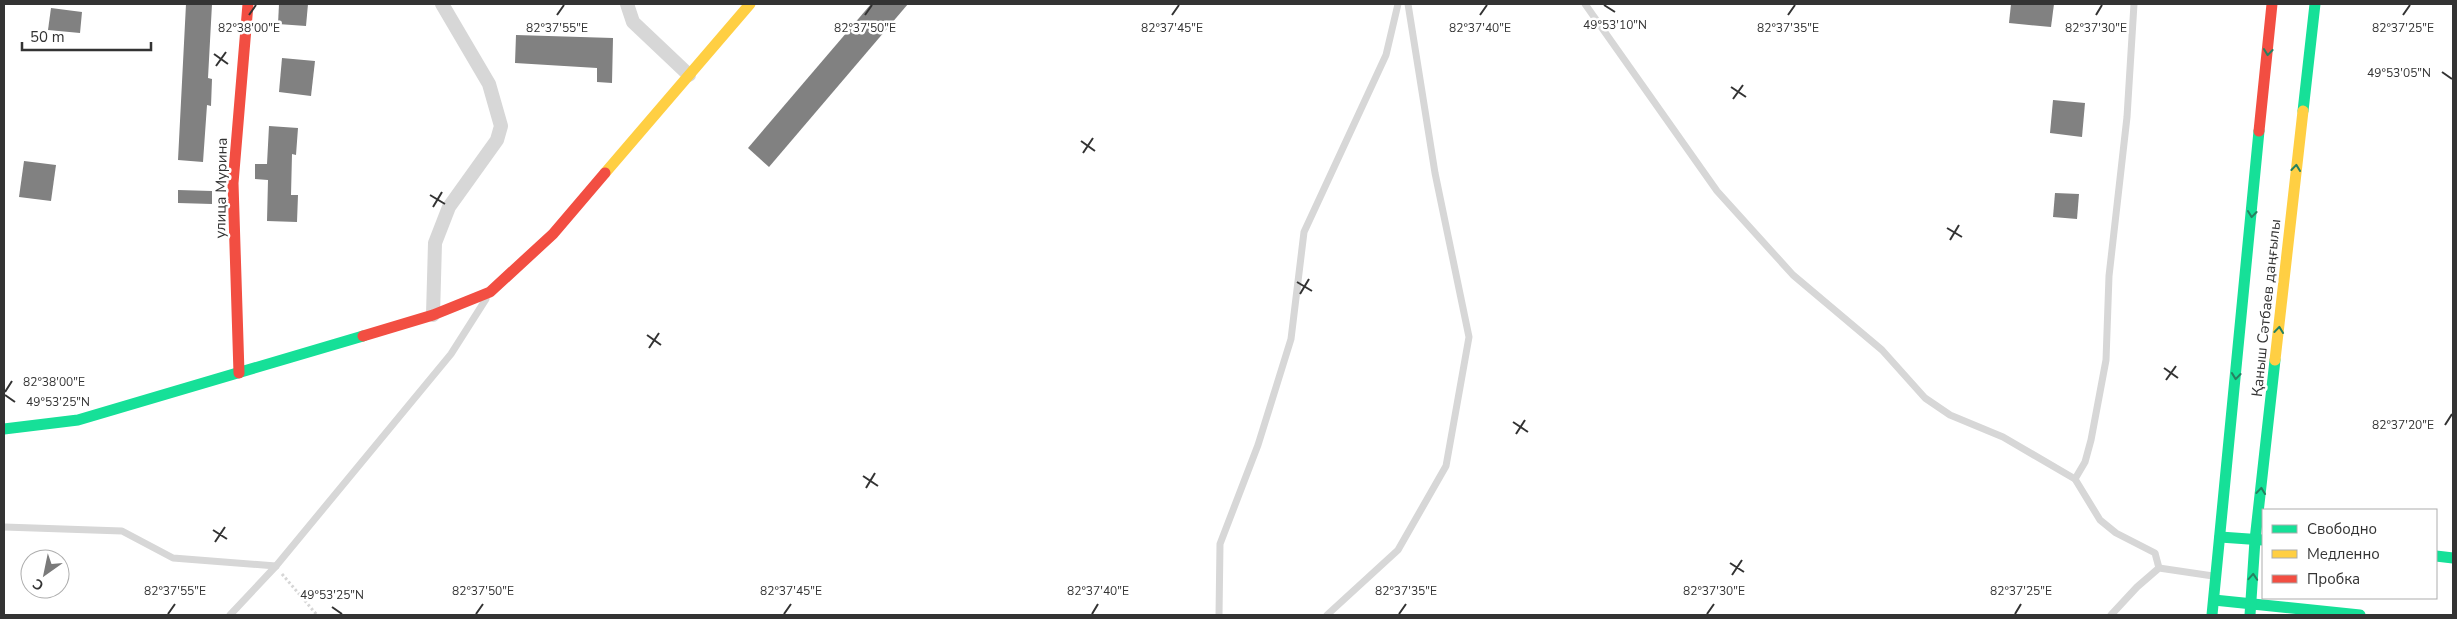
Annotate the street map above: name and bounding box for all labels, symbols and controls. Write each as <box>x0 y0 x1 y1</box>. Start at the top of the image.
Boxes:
text: 49°53'10"N <box>1583 17 1647 33</box>
scale bar <box>22 20 151 52</box>
text: 82°38'00"E <box>218 20 280 36</box>
text: 82°37'55"E <box>526 20 588 36</box>
text: 82°37'50"E <box>834 20 896 36</box>
text: 82°37'45"E <box>1141 20 1203 36</box>
text: 82°37'40"E <box>1449 20 1511 36</box>
text: 82°37'35"E <box>1757 20 1819 36</box>
text: 82°37'30"E <box>2065 20 2127 36</box>
text: 82°37'25"E <box>2372 20 2434 36</box>
text: 50 m <box>30 27 65 47</box>
one-way arrow <box>2263 49 2274 57</box>
text: 49°53'05"N <box>2367 65 2431 81</box>
street label: улица Мурина <box>210 137 232 239</box>
one-way arrow <box>2290 164 2301 172</box>
one-way arrow <box>2247 210 2258 218</box>
street label: Қаныш Сәтбаев даңғылы <box>2247 218 2285 398</box>
one-way arrow <box>2273 325 2284 333</box>
one-way arrow <box>2231 372 2242 380</box>
text: 82°38'00"E <box>23 374 85 390</box>
text: 49°53'25"N <box>26 394 90 410</box>
text: 82°37'20"E <box>2372 417 2434 433</box>
one-way arrow <box>2255 487 2266 495</box>
legend <box>2262 509 2437 599</box>
text: Свободно <box>2307 519 2377 539</box>
text: Медленно <box>2307 544 2380 564</box>
north arrow <box>20 549 70 599</box>
text: Пробка <box>2307 569 2360 589</box>
one-way arrow <box>2247 573 2258 581</box>
text: С <box>29 574 47 595</box>
text: 82°37'55"E <box>144 583 206 599</box>
text: 82°37'50"E <box>452 583 514 599</box>
text: 82°37'45"E <box>760 583 822 599</box>
text: 82°37'40"E <box>1067 583 1129 599</box>
text: 82°37'35"E <box>1375 583 1437 599</box>
text: 82°37'30"E <box>1683 583 1745 599</box>
text: 82°37'25"E <box>1990 583 2052 599</box>
text: 49°53'25"N <box>300 587 364 603</box>

